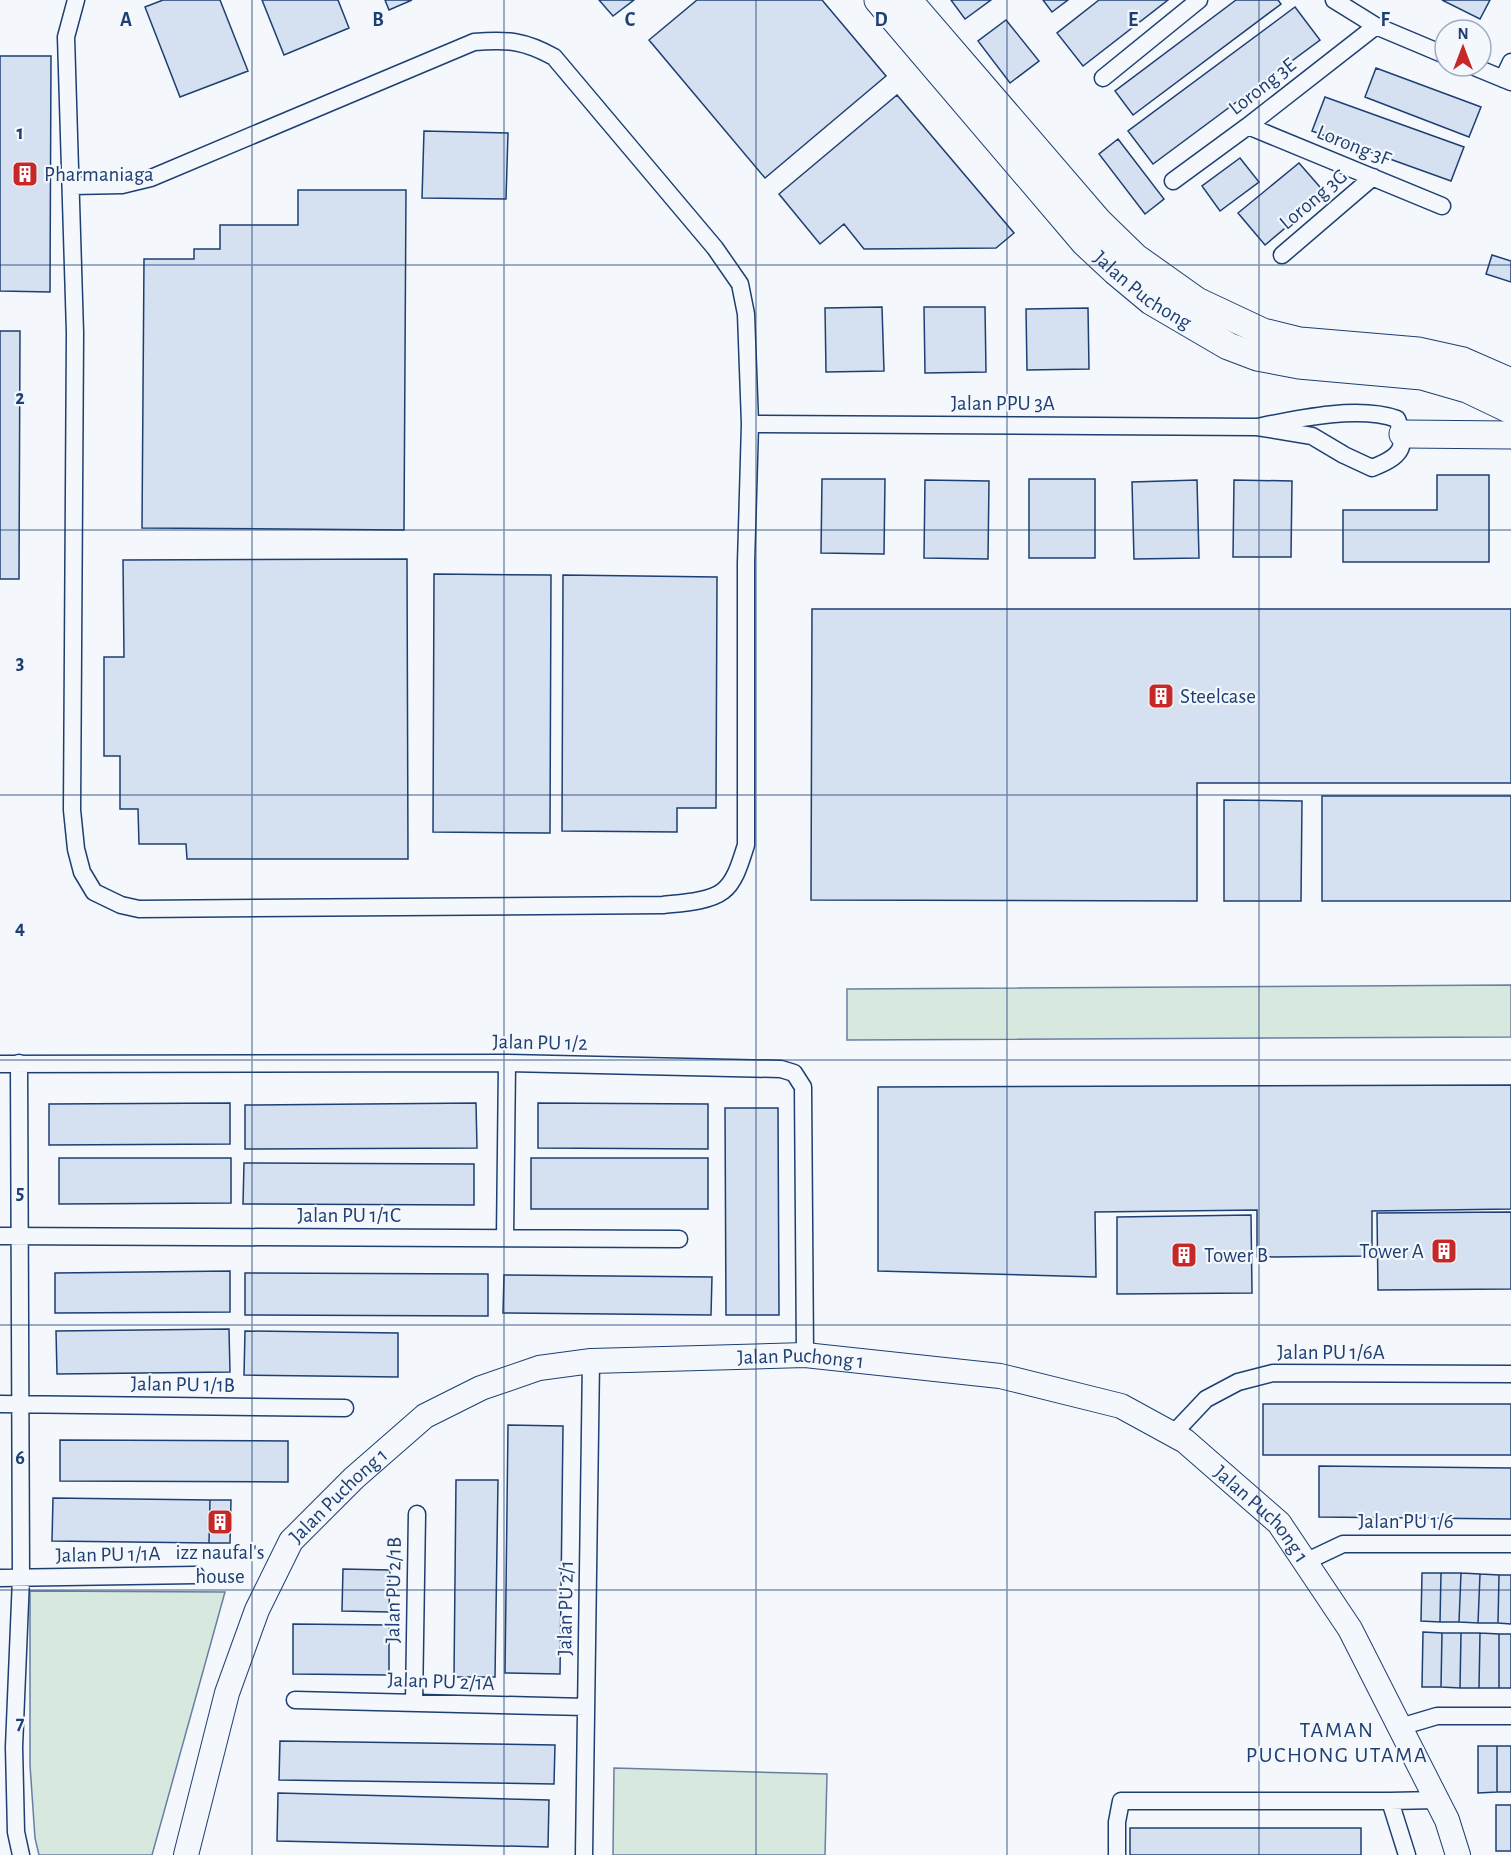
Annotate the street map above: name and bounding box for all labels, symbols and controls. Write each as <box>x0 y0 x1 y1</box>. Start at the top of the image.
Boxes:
text: A <box>120 10 132 30</box>
text: B <box>372 10 384 30</box>
text: C <box>625 10 636 30</box>
text: D <box>874 10 888 30</box>
text: E <box>1128 10 1138 30</box>
text: F <box>1380 10 1390 30</box>
north arrow <box>1433 18 1493 78</box>
text: N <box>1457 26 1469 42</box>
street label: Lorong 3E <box>1225 54 1300 119</box>
street label: Lorong 3F <box>1314 121 1395 170</box>
text: 1 <box>16 123 24 143</box>
building icon: Pharmaniaga <box>10 159 40 189</box>
place label: Pharmaniaga <box>44 164 154 185</box>
street label: Lorong 3G <box>1275 165 1351 234</box>
street label: Jalan Puchong <box>1090 247 1196 334</box>
text: 2 <box>15 388 25 408</box>
street label: Jalan PPU 3A <box>951 393 1055 414</box>
text: 3 <box>16 653 24 673</box>
building icon: Steelcase <box>1146 681 1176 711</box>
place label: Steelcase <box>1180 686 1256 707</box>
text: 4 <box>15 918 25 938</box>
street label: Jalan PU 1/2 <box>492 1031 588 1054</box>
text: 5 <box>16 1183 24 1203</box>
street label: Jalan PU 1/1C <box>297 1205 401 1226</box>
building icon: Tower A <box>1429 1236 1459 1266</box>
building icon: Tower B <box>1169 1240 1199 1270</box>
place label: Tower A <box>1359 1241 1424 1262</box>
place label: Tower B <box>1204 1245 1268 1266</box>
street label: Jalan PU 1/6A <box>1277 1342 1385 1363</box>
street label: Jalan Puchong 1 <box>737 1345 865 1372</box>
street label: Jalan PU 1/1B <box>131 1373 235 1396</box>
street label: Jalan Puchong 1 <box>285 1444 391 1547</box>
text: 6 <box>15 1448 25 1468</box>
street label: Jalan Puchong 1 <box>1210 1461 1312 1566</box>
building icon: izz naufal's house <box>205 1507 235 1537</box>
street label: Jalan PU 1/6 <box>1358 1511 1454 1532</box>
street label: Jalan PU 2/1B <box>382 1537 405 1643</box>
place label: izz naufal's house <box>175 1542 265 1587</box>
street label: Jalan PU 1/1A <box>55 1543 161 1566</box>
street label: Jalan PU 2/1 <box>554 1560 577 1656</box>
street label: Jalan PU 2/1A <box>387 1669 495 1694</box>
text: 7 <box>16 1713 25 1733</box>
district label: TAMAN PUCHONG UTAMA <box>1246 1719 1428 1766</box>

